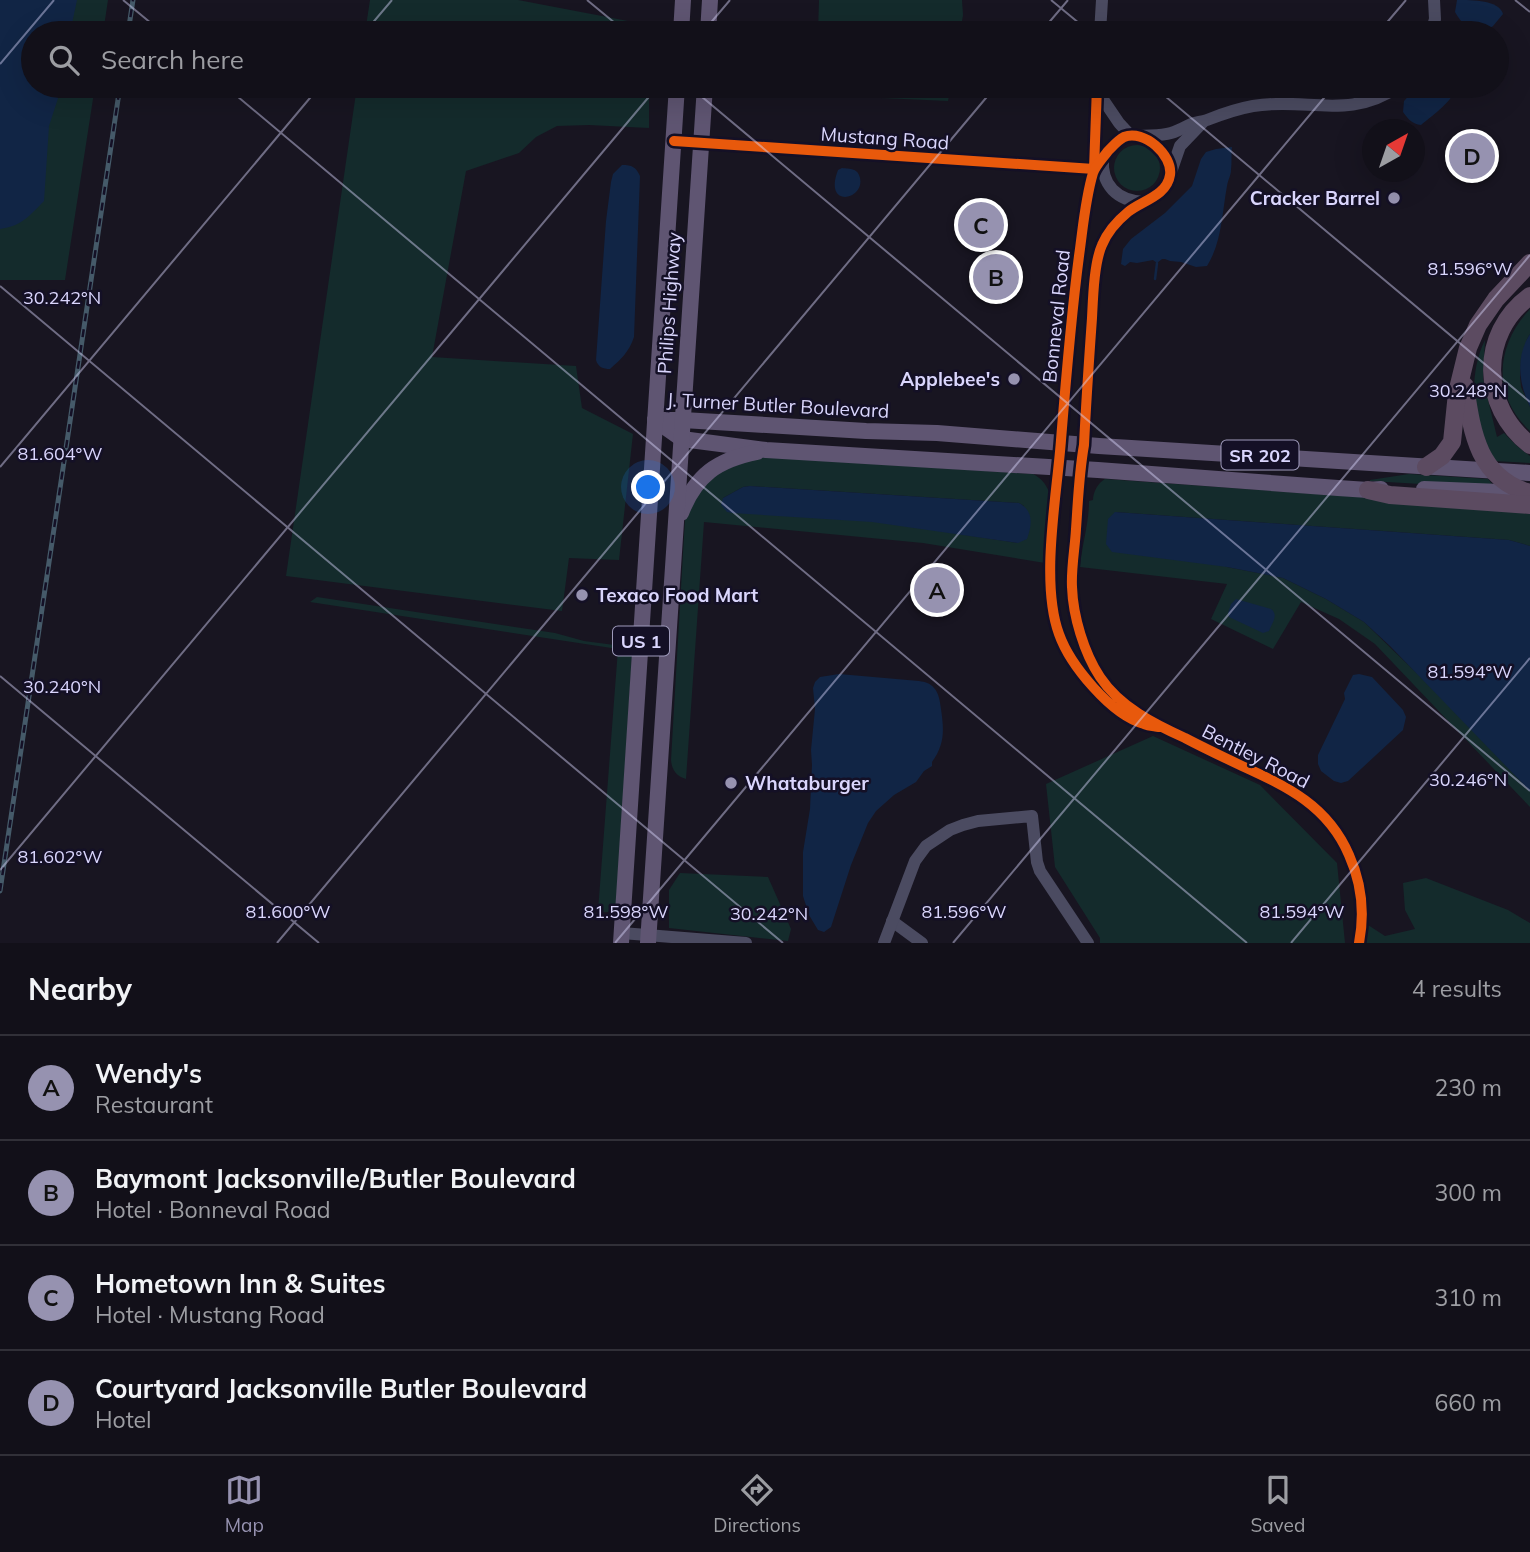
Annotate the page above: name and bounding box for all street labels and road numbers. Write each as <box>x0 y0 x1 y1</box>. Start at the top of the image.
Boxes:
street label: Mustang Road <box>820 122 950 154</box>
street label: Philips Highway <box>652 231 686 375</box>
street label: Bonneval Road <box>1037 248 1075 384</box>
street label: J. Turner Butler Boulevard <box>666 387 890 423</box>
road number: SR 202 <box>1222 440 1298 470</box>
road number: US 1 <box>613 626 669 656</box>
street label: Bentley Road <box>1198 719 1314 793</box>

